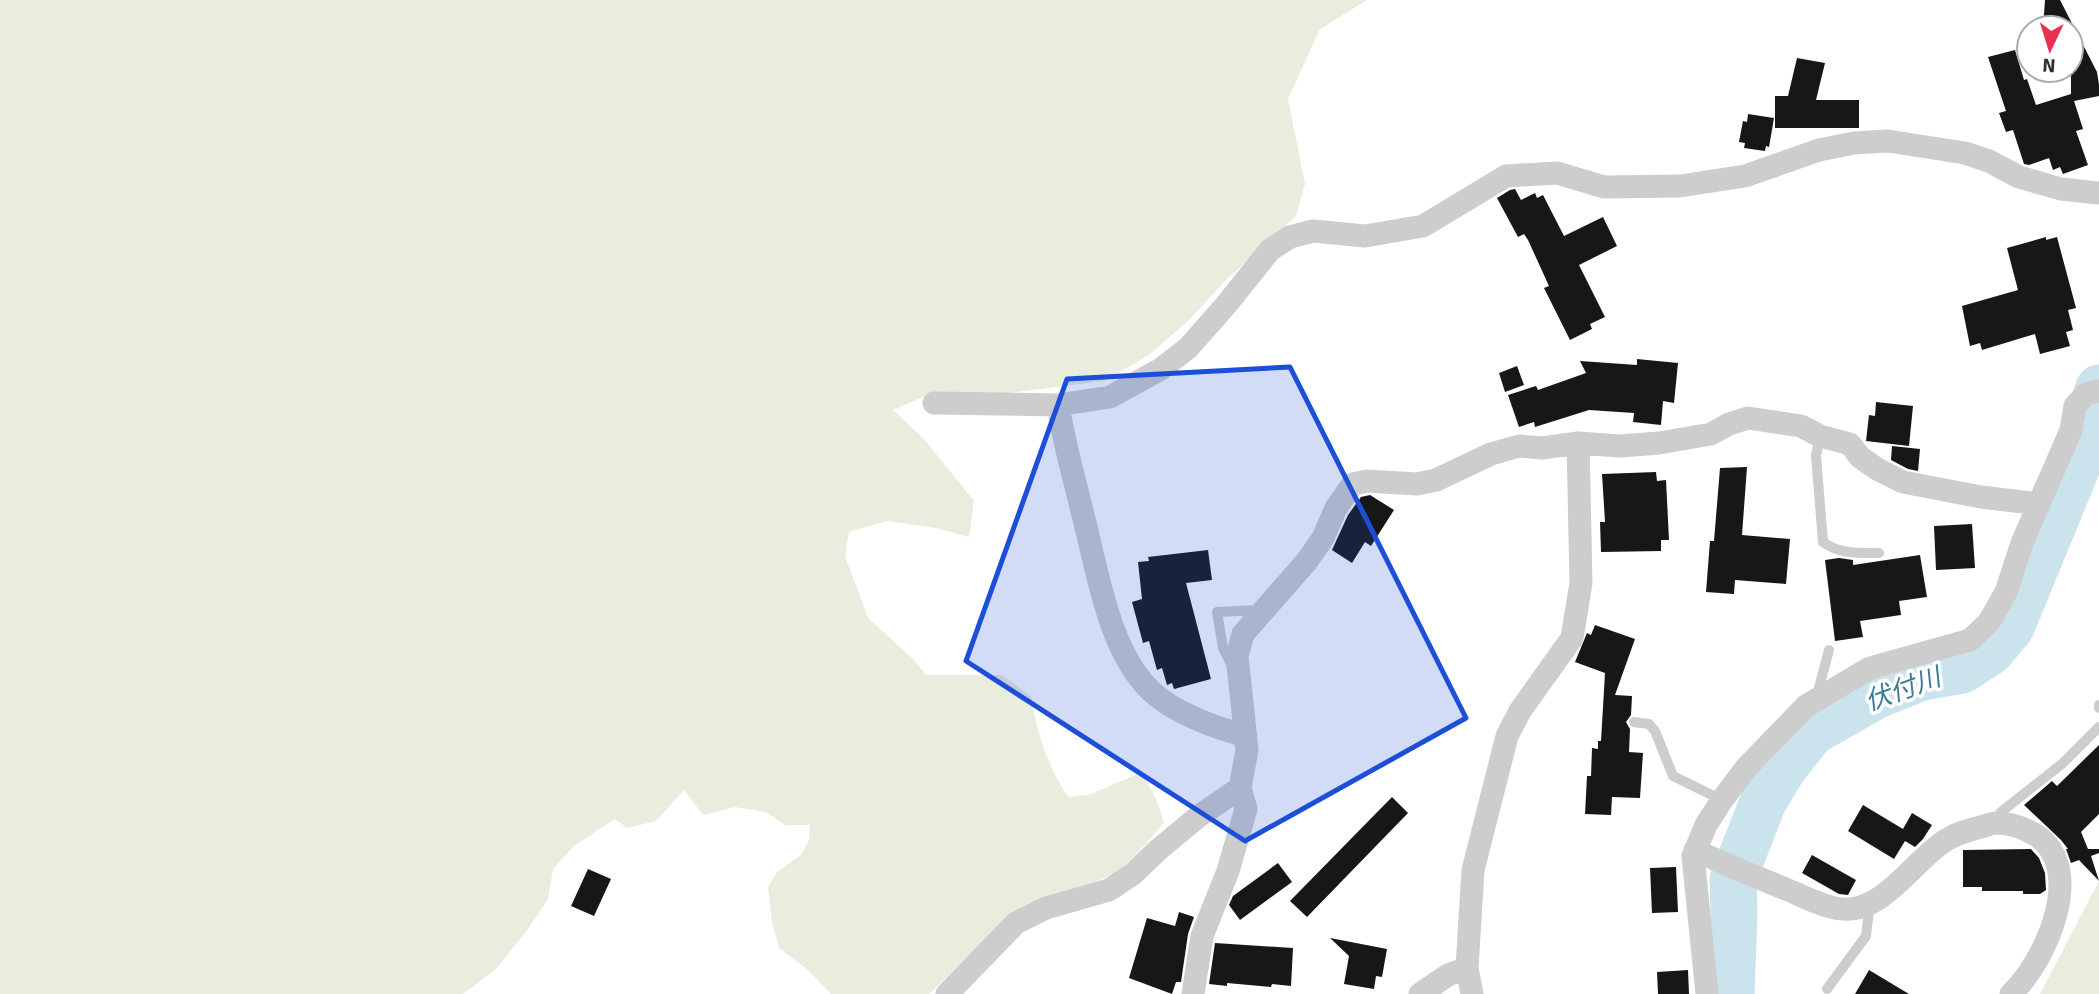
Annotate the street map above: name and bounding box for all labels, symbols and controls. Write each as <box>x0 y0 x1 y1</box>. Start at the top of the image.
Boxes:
north arrow <box>2015 14 2085 84</box>
text: N <box>2041 53 2056 77</box>
water label: 伏付川 <box>1861 661 1948 718</box>

